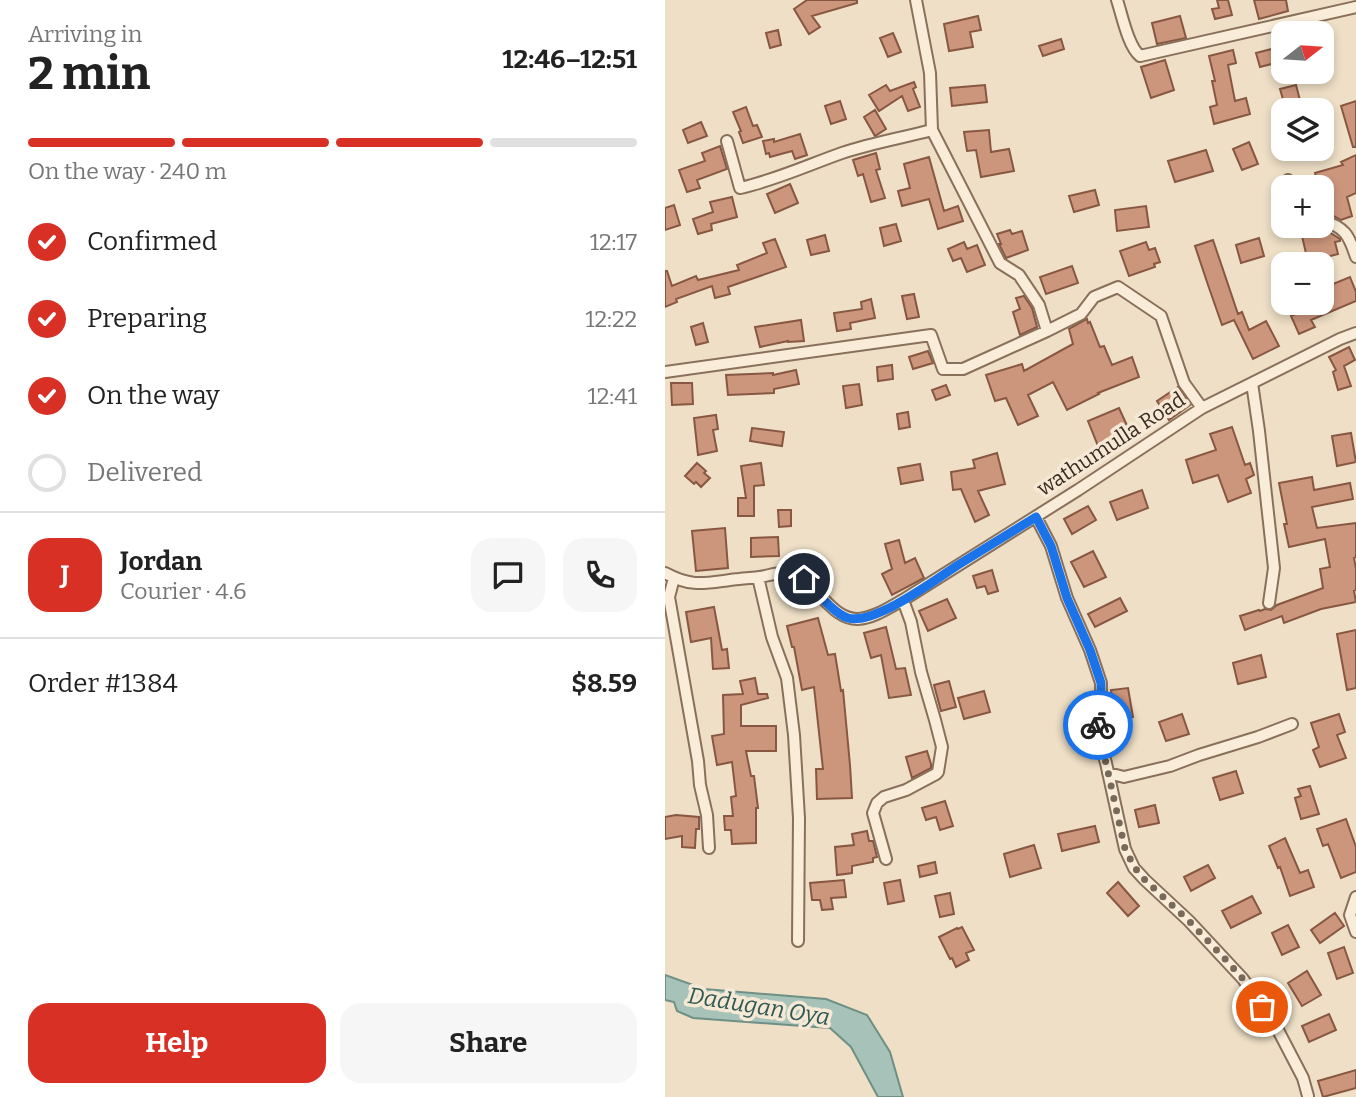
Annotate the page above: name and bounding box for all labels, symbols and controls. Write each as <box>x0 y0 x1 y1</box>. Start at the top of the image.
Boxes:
text: Arriving in <box>28 20 142 48</box>
north arrow <box>1271 21 1333 84</box>
map controls <box>1271 21 1334 315</box>
text: 12:46–12:51 <box>502 44 637 75</box>
text: 2 min <box>28 46 150 101</box>
button: layers <box>1271 98 1334 161</box>
text: On the way · 240 m <box>28 157 227 185</box>
button: + <box>1271 175 1334 238</box>
icon: check <box>28 223 66 261</box>
text: Confirmed <box>87 226 217 257</box>
text: 12:17 <box>590 228 637 256</box>
button: − <box>1271 252 1334 315</box>
icon: check <box>28 300 66 338</box>
text: Preparing <box>87 303 207 334</box>
text: 12:22 <box>585 305 637 333</box>
icon: check <box>28 377 66 415</box>
text: On the way <box>87 380 220 411</box>
text: 12:41 <box>588 382 637 410</box>
street label: wathumulla Road <box>1031 386 1190 502</box>
text: Delivered <box>87 457 202 488</box>
button: chat <box>471 538 545 612</box>
button: phone <box>563 538 637 612</box>
text: Jordan <box>120 546 202 577</box>
pin <box>774 549 834 609</box>
text: J <box>61 560 69 591</box>
icon: home <box>785 560 823 598</box>
text: Courier · 4.6 <box>120 577 247 605</box>
text: Order #1384 <box>28 668 178 699</box>
text: $8.59 <box>571 668 637 699</box>
courier <box>1063 690 1133 760</box>
icon: bike <box>1079 706 1117 744</box>
pin <box>1232 977 1292 1037</box>
water label: Dadugan Oya <box>686 981 832 1031</box>
icon: bag <box>1243 988 1281 1026</box>
button: Help <box>28 1003 326 1083</box>
button: Share <box>340 1003 637 1083</box>

